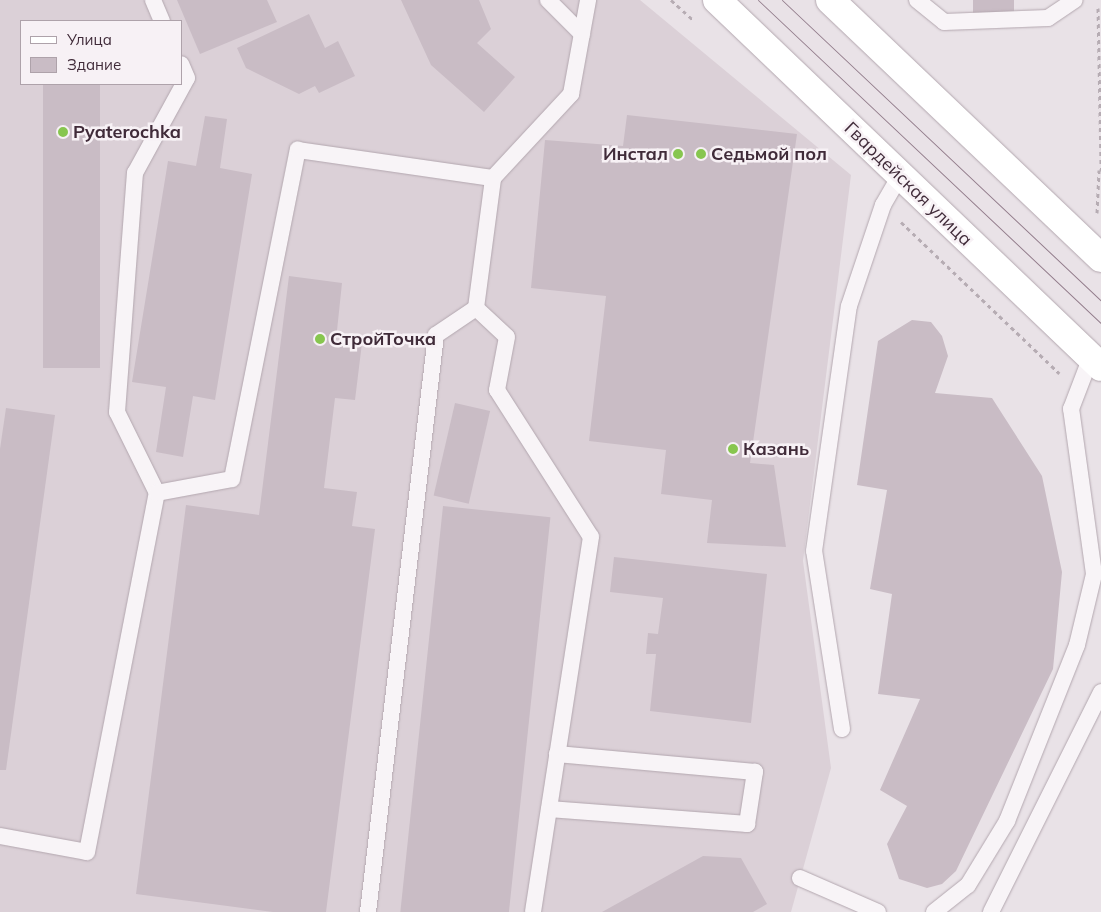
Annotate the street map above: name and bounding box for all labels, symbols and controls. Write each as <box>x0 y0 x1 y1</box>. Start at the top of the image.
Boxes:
legend <box>20 20 182 85</box>
text: Улица <box>67 30 112 49</box>
text: Здание <box>67 55 121 74</box>
street label: Гвардейская улица <box>840 118 976 250</box>
place label: Pyaterochka <box>73 121 181 143</box>
marker: Pyaterochka <box>57 126 69 138</box>
place label: Инстал <box>603 143 668 165</box>
place label: Седьмой пол <box>711 143 827 165</box>
marker: Инстал <box>672 148 684 160</box>
marker: Седьмой пол <box>695 148 707 160</box>
place label: СтройТочка <box>330 328 436 350</box>
marker: СтройТочка <box>314 333 326 345</box>
place label: Казань <box>743 438 809 460</box>
marker: Казань <box>727 443 739 455</box>

